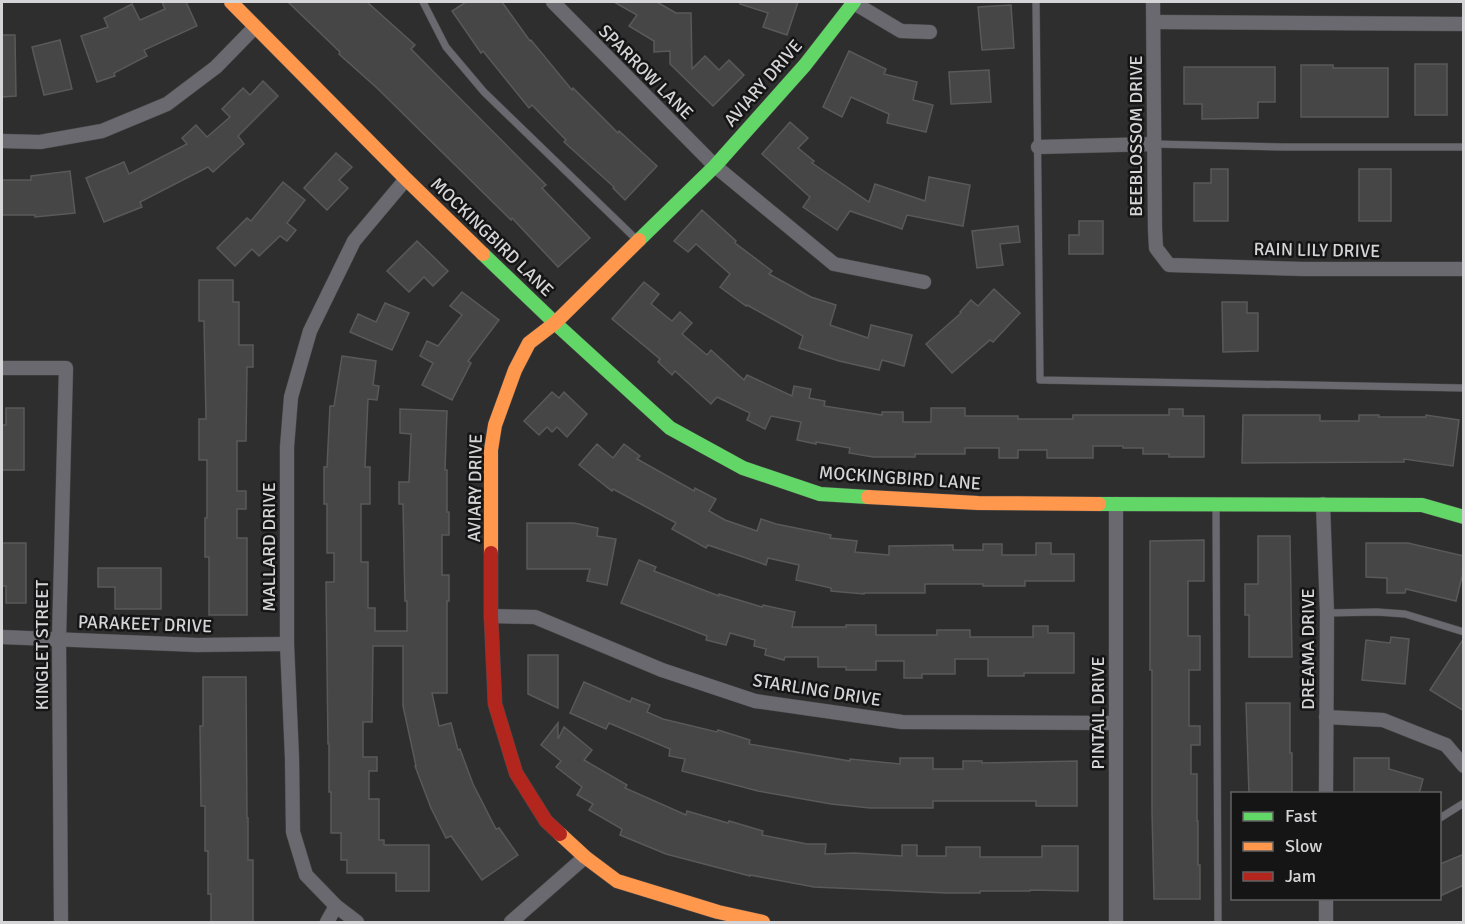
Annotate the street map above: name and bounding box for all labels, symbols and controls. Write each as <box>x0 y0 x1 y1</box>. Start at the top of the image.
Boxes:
street label: SPARROW LANE <box>594 20 698 124</box>
street label: AVIARY DRIVE <box>719 35 807 131</box>
street label: BEEBLOSSOM DRIVE <box>1125 55 1147 217</box>
street label: MOCKINGBIRD LANE <box>426 173 558 301</box>
street label: RAIN LILY DRIVE <box>1253 238 1381 262</box>
street label: AVIARY DRIVE <box>463 434 487 542</box>
street label: MOCKINGBIRD LANE <box>818 461 982 495</box>
street label: MALLARD DRIVE <box>258 482 280 612</box>
street label: KINGLET STREET <box>31 580 53 710</box>
street label: DREAMA DRIVE <box>1297 588 1319 710</box>
street label: PARAKEET DRIVE <box>78 611 212 637</box>
street label: PINTAIL DRIVE <box>1087 656 1109 770</box>
street label: STARLING DRIVE <box>751 669 883 711</box>
legend <box>1231 792 1441 900</box>
text: Fast <box>1285 805 1317 827</box>
text: Slow <box>1285 835 1322 857</box>
text: Jam <box>1285 865 1316 887</box>

